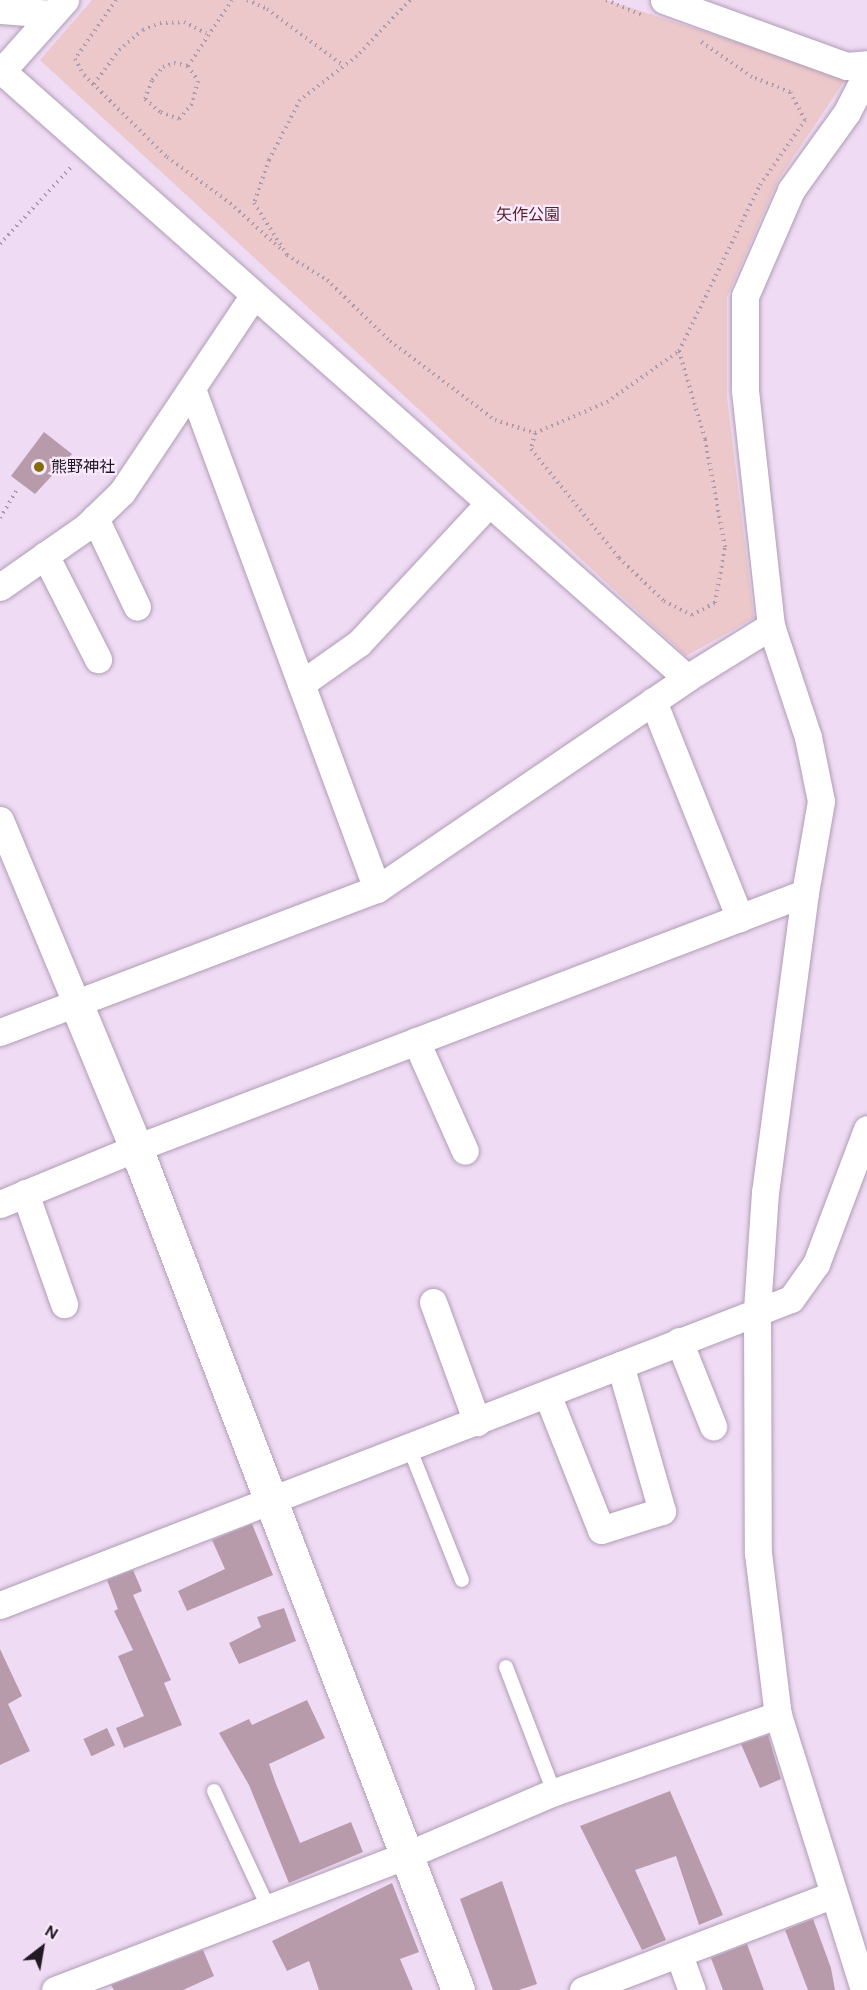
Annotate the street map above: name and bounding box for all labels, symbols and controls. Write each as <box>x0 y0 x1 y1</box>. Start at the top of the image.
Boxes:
park label: 矢作公園 <box>496 205 560 225</box>
place label: 熊野神社 <box>51 457 115 477</box>
marker: 熊野神社 <box>32 460 46 474</box>
north arrow <box>12 1918 72 1978</box>
text: N <box>41 1920 62 1944</box>

